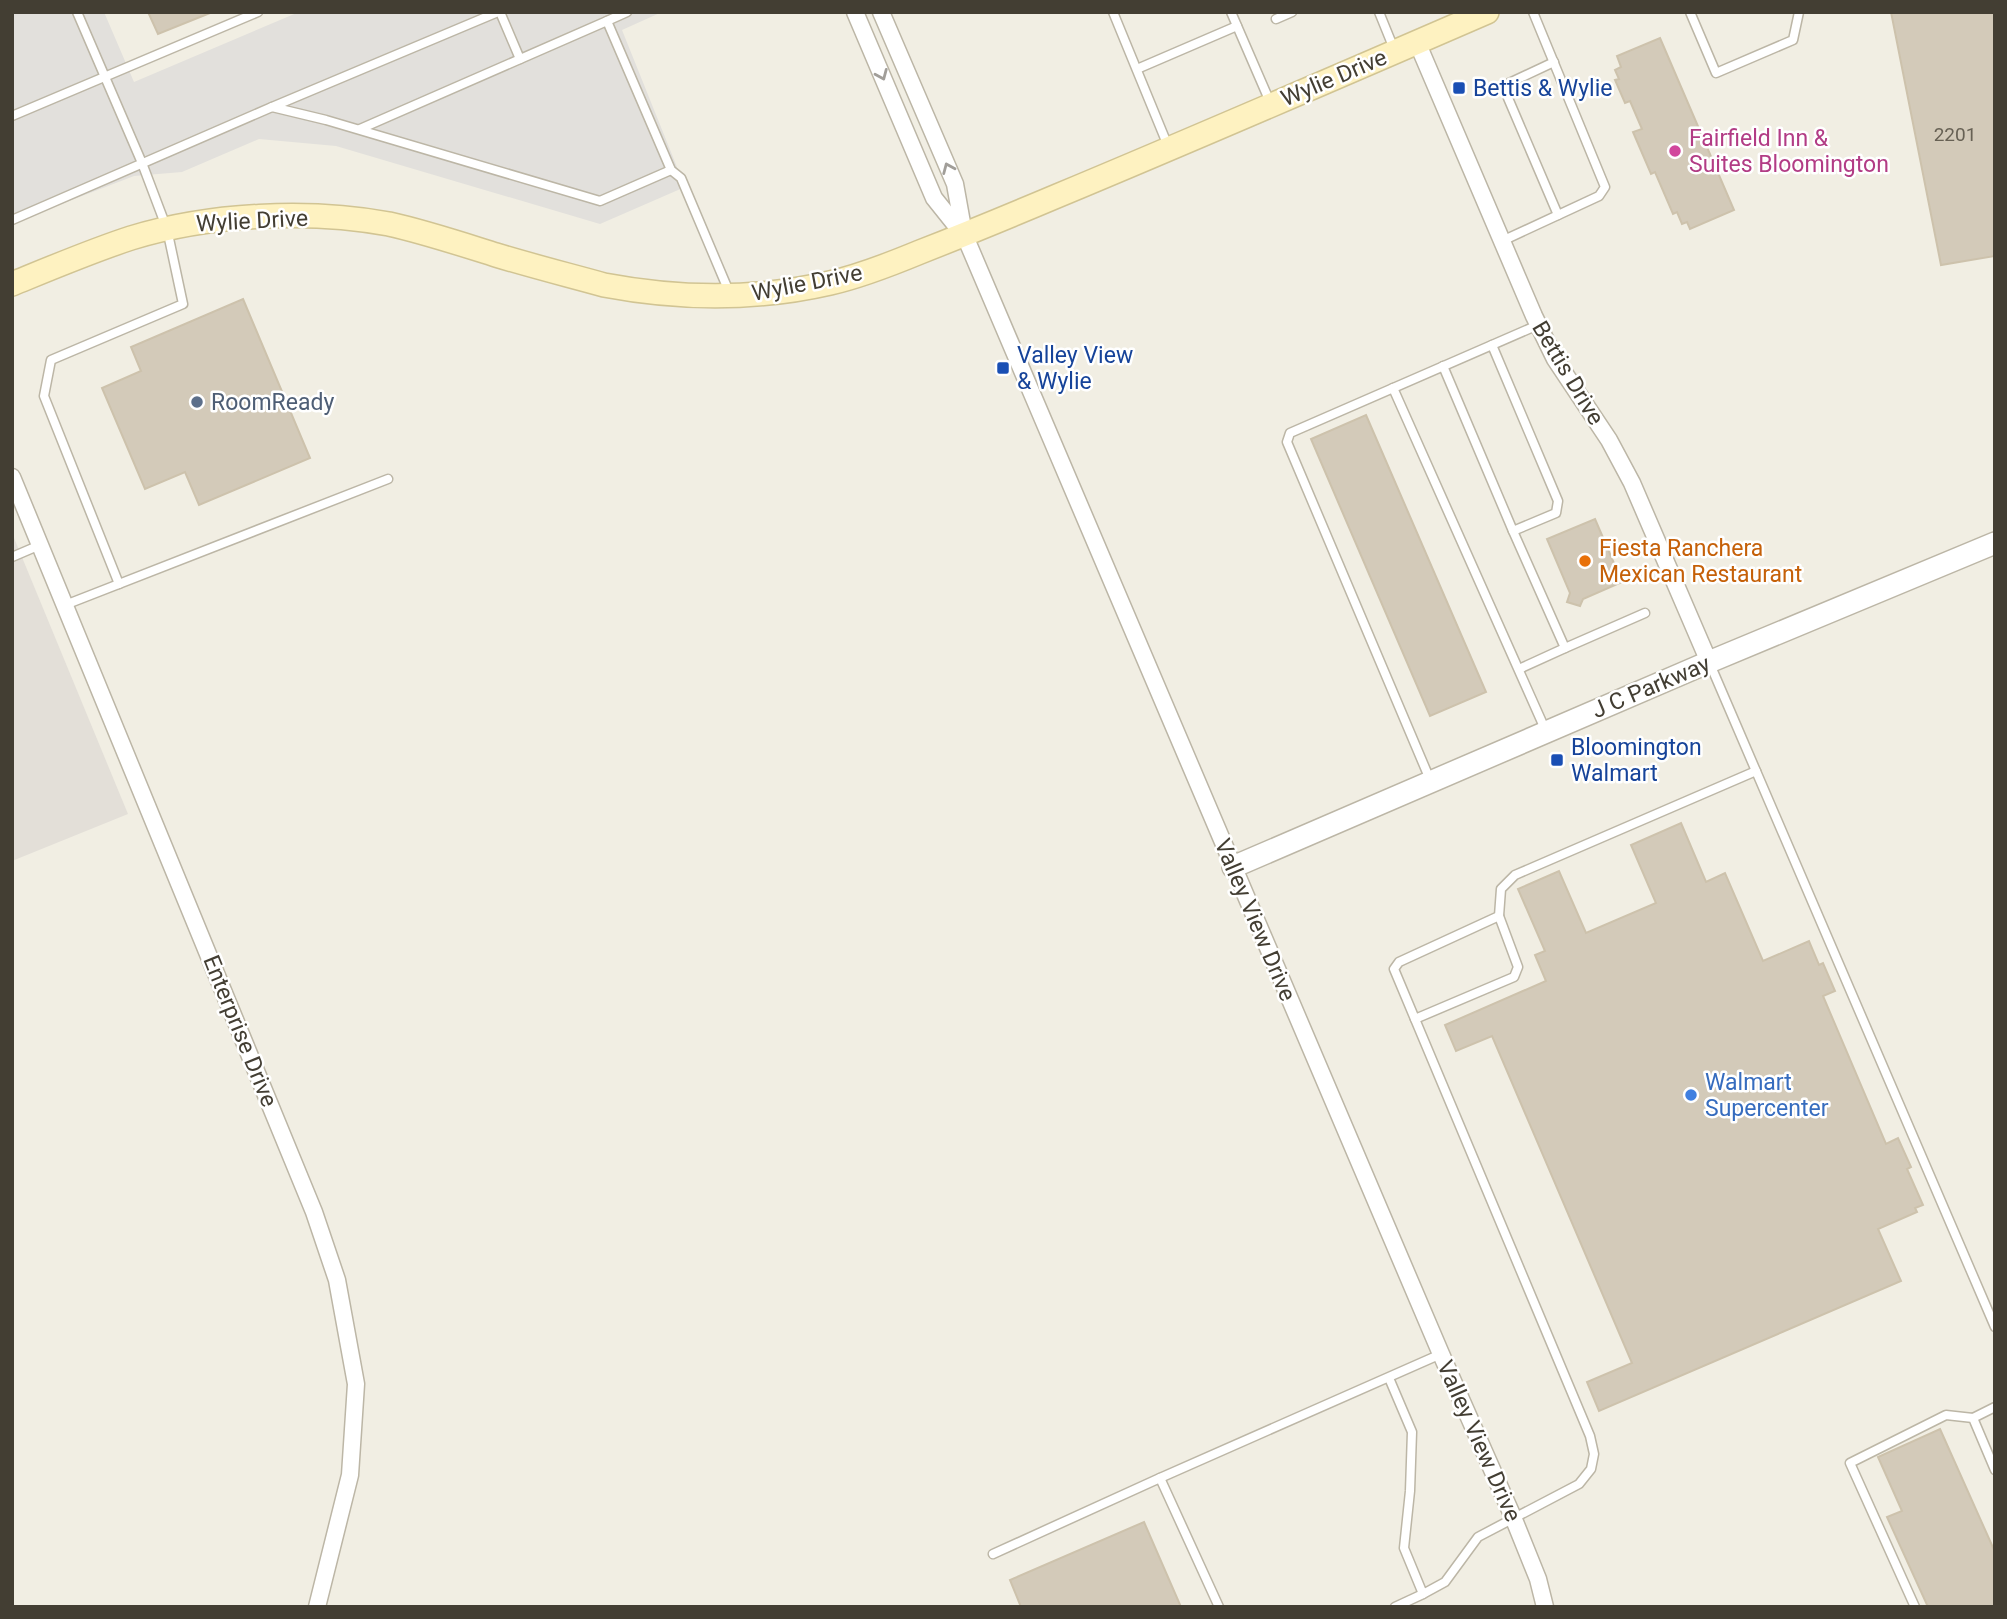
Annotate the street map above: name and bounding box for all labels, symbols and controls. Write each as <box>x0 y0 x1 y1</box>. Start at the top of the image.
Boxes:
street label: Wylie Drive <box>1277 44 1391 112</box>
one-way arrow <box>874 68 888 80</box>
place label: Bettis & Wylie <box>1473 75 1612 102</box>
marker: Bettis & Wylie <box>1451 80 1467 96</box>
house number: 2201 <box>1934 123 1976 146</box>
place label: Fairfield Inn & Suites Bloomington <box>1689 125 1889 178</box>
marker: Fairfield Inn & Suites Bloomington <box>1667 143 1683 159</box>
one-way arrow <box>943 163 957 175</box>
street label: Wylie Drive <box>195 205 309 237</box>
street label: Wylie Drive <box>749 259 865 307</box>
street label: Bettis Drive <box>1526 316 1610 430</box>
place label: Valley View & Wylie <box>1017 342 1133 395</box>
marker: Valley View & Wylie <box>995 360 1011 376</box>
place label: RoomReady <box>211 389 334 416</box>
marker: RoomReady <box>189 394 205 410</box>
place label: Fiesta Ranchera Mexican Restaurant <box>1599 535 1802 588</box>
marker: Fiesta Ranchera Mexican Restaurant <box>1577 553 1593 569</box>
street label: J C Parkway <box>1588 650 1714 724</box>
place label: Bloomington Walmart <box>1571 734 1702 787</box>
marker: Bloomington Walmart <box>1549 752 1565 768</box>
street label: Valley View Drive <box>1209 835 1301 1005</box>
street label: Enterprise Drive <box>197 951 283 1111</box>
place label: Walmart Supercenter <box>1705 1069 1829 1122</box>
marker: Walmart Supercenter <box>1683 1087 1699 1103</box>
street label: Valley View Drive <box>1431 1356 1527 1526</box>

